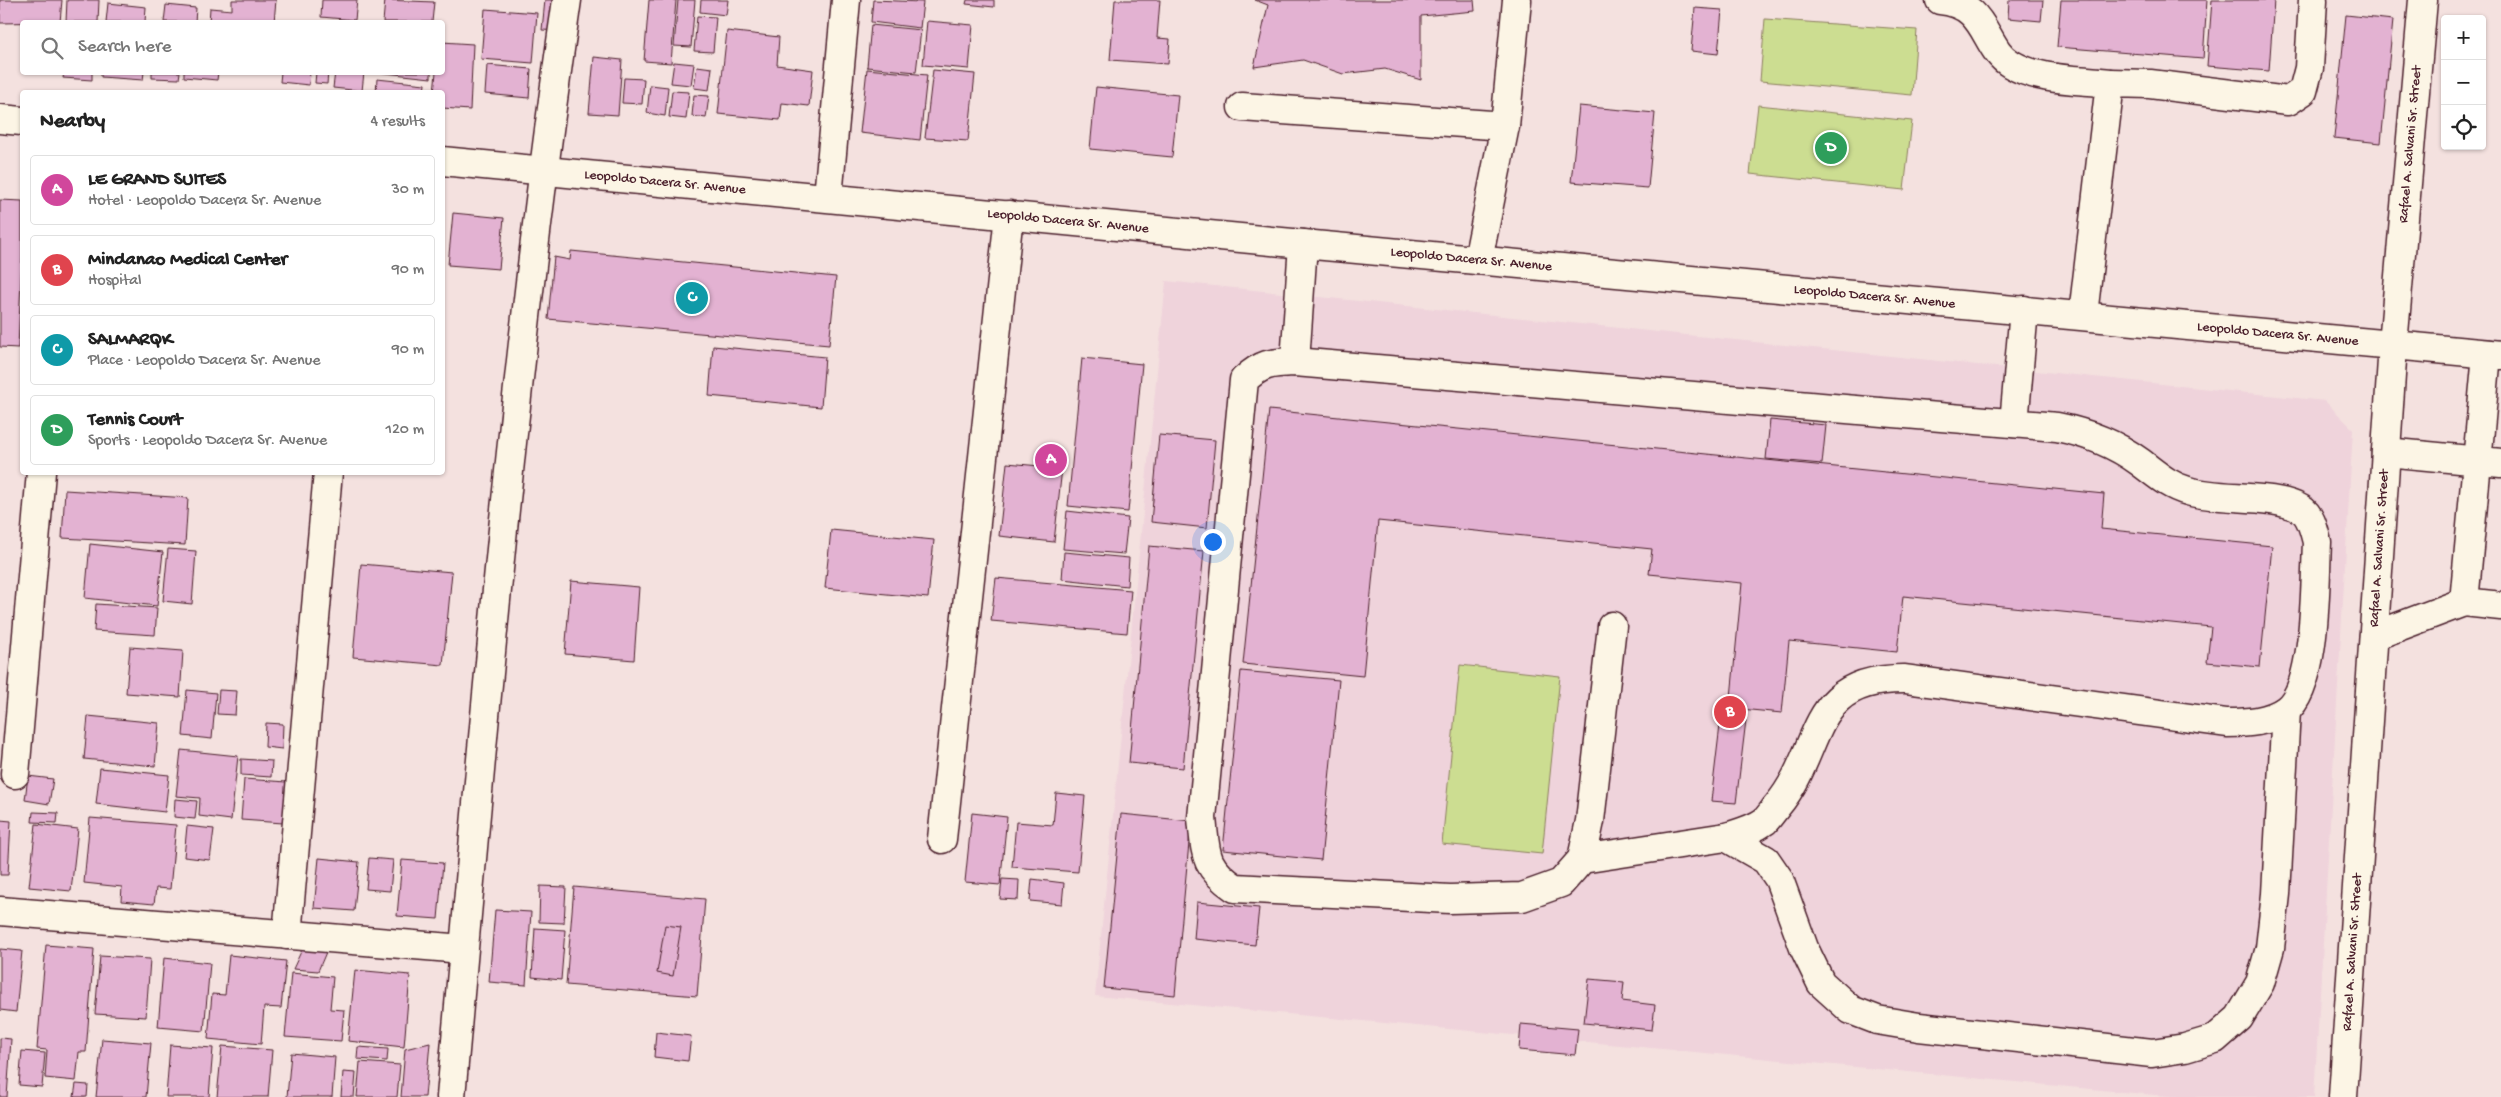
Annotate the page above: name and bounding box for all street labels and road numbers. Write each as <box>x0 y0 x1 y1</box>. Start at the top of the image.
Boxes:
street label: Rafael A. Salvani Sr. Street <box>2395 64 2426 224</box>
street label: Leopoldo Dacera Sr. Avenue <box>583 166 747 199</box>
street label: Leopoldo Dacera Sr. Avenue <box>987 205 1150 238</box>
street label: Leopoldo Dacera Sr. Avenue <box>1390 244 1554 276</box>
street label: Leopoldo Dacera Sr. Avenue <box>1793 281 1957 313</box>
street label: Leopoldo Dacera Sr. Avenue <box>2196 318 2360 350</box>
street label: Rafael A. Salvani Sr. Street <box>2366 468 2393 628</box>
street label: Rafael A. Salvani Sr. Street <box>2339 872 2366 1032</box>

